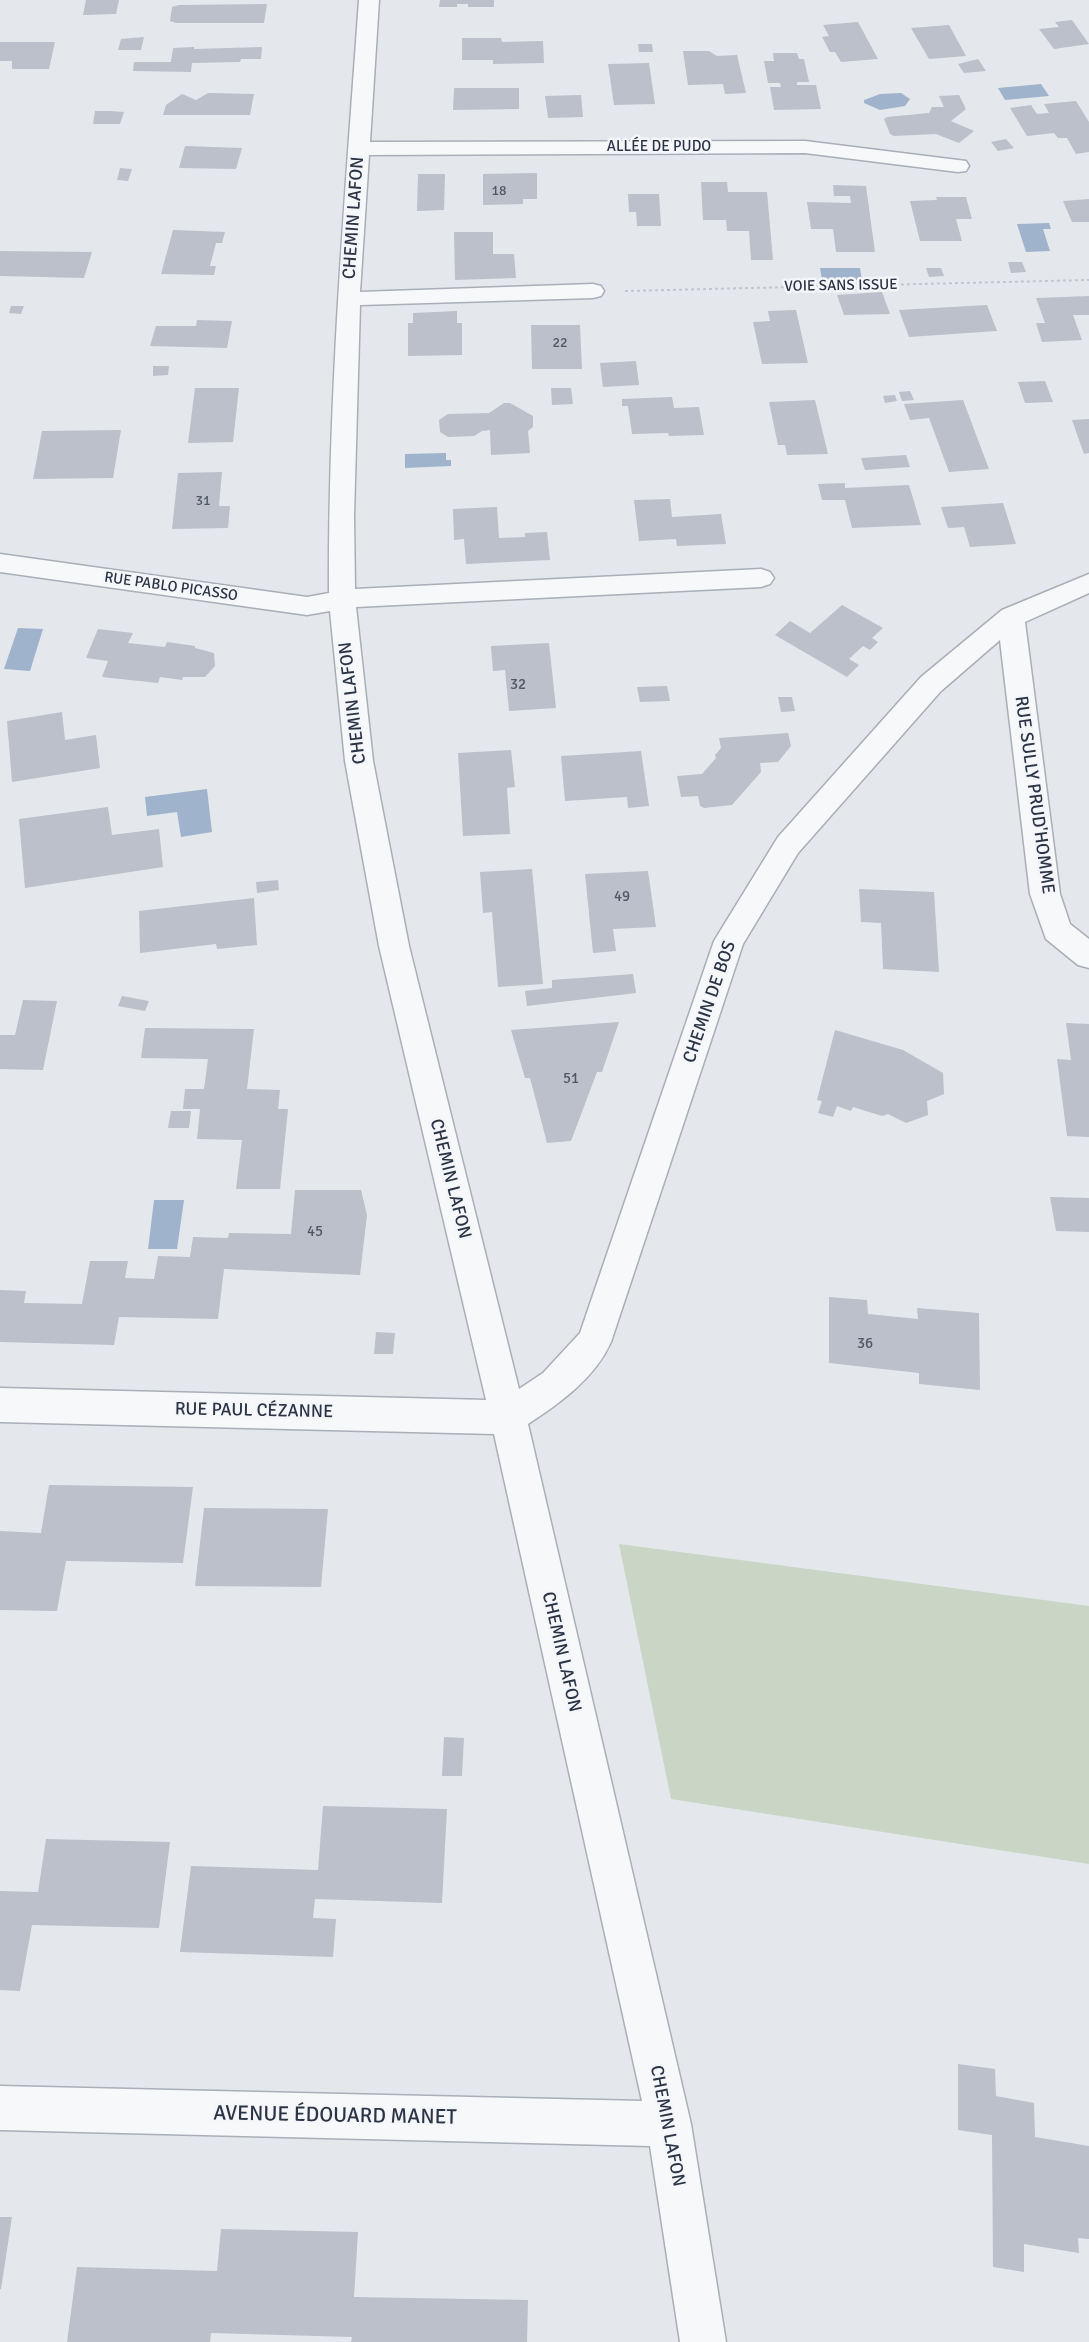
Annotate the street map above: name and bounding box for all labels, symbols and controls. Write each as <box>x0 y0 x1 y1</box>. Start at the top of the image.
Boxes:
street label: ALLÉE DE PUDO <box>607 138 711 156</box>
street label: CHEMIN LAFON <box>339 156 369 280</box>
house number: 18 <box>491 183 507 199</box>
street label: VOIE SANS ISSUE <box>784 276 898 296</box>
house number: 22 <box>552 335 568 351</box>
house number: 31 <box>195 493 211 509</box>
street label: RUE PABLO PICASSO <box>103 569 239 605</box>
street label: CHEMIN LAFON <box>335 641 371 765</box>
house number: 32 <box>510 676 526 694</box>
street label: RUE SULLY PRUD'HOMME <box>1009 694 1059 896</box>
house number: 49 <box>614 888 630 906</box>
street label: CHEMIN DE BOS <box>679 938 741 1066</box>
house number: 51 <box>563 1070 579 1088</box>
street label: CHEMIN LAFON <box>425 1117 475 1241</box>
house number: 45 <box>307 1223 323 1241</box>
house number: 36 <box>857 1335 873 1353</box>
street label: RUE PAUL CÉZANNE <box>175 1399 333 1423</box>
street label: CHEMIN LAFON <box>537 1590 585 1714</box>
street label: CHEMIN LAFON <box>645 2064 689 2188</box>
street label: AVENUE ÉDOUARD MANET <box>213 2101 457 2131</box>

